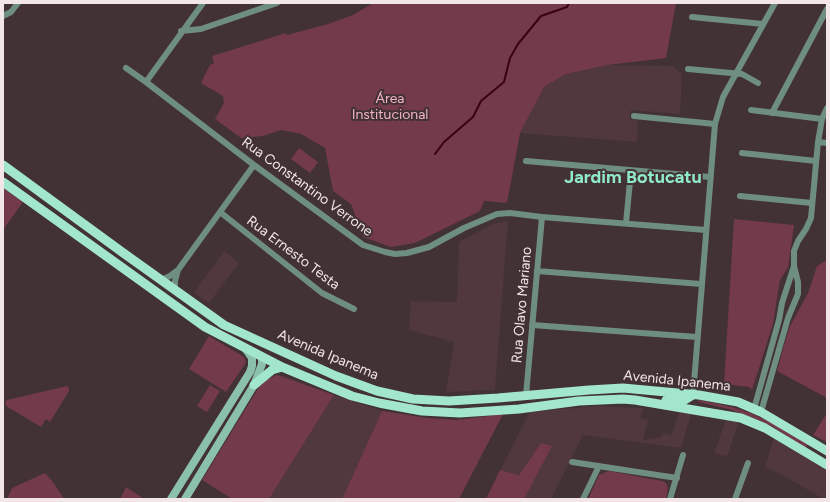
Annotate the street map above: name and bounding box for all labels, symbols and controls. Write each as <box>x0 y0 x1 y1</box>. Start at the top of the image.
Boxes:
park label: Área Institucional <box>352 91 428 124</box>
street label: Rua Constantino Verrone <box>238 134 376 240</box>
district label: Jardim Botucatu <box>564 167 702 189</box>
street label: Rua Ernesto Testa <box>243 212 343 294</box>
street label: Rua Olavo Mariano <box>509 246 535 364</box>
street label: Avenida Ipanema <box>275 326 381 384</box>
street label: Avenida Ipanema <box>623 367 731 395</box>

